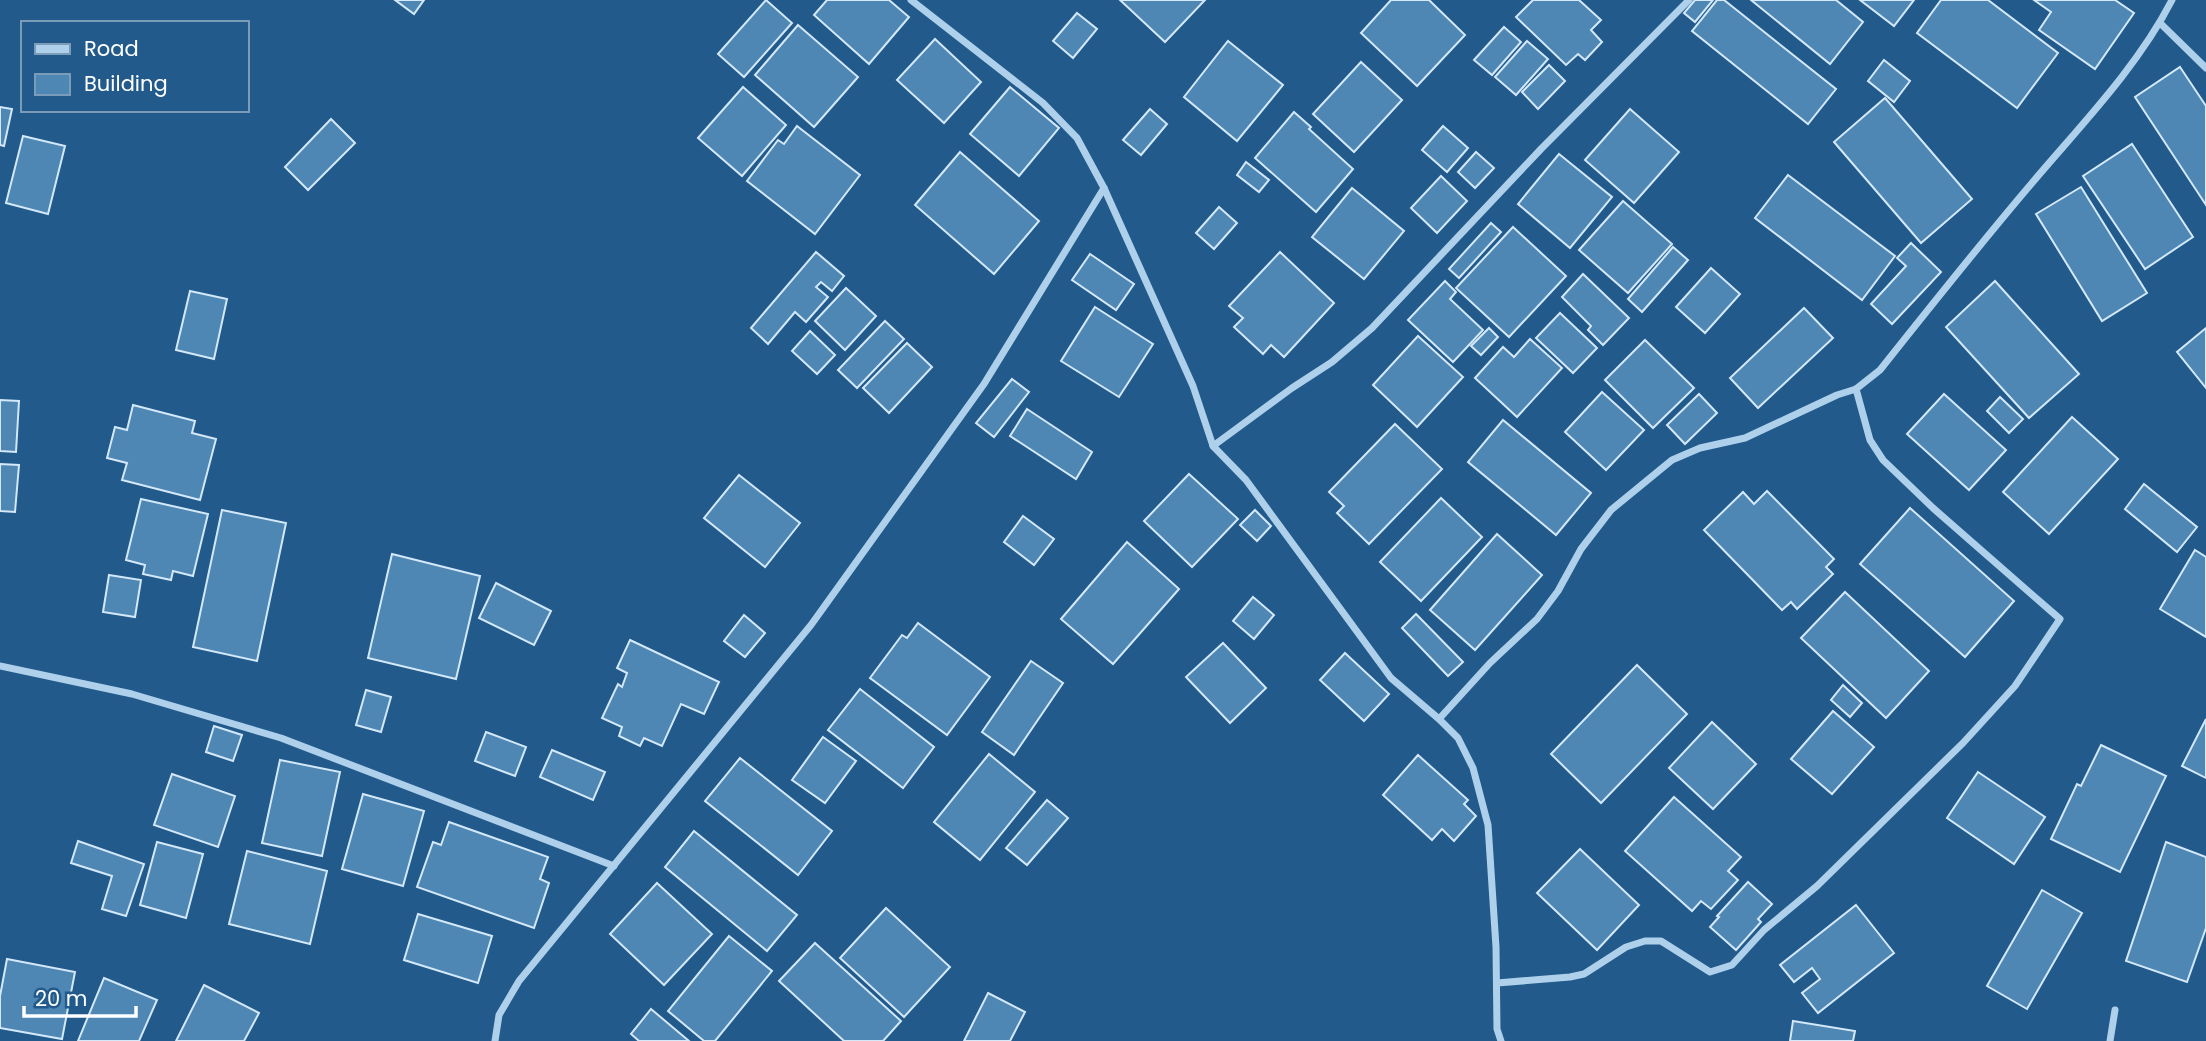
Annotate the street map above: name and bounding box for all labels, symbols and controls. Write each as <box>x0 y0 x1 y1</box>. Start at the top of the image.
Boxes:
legend <box>21 21 248 112</box>
text: Road <box>84 34 139 63</box>
text: Building <box>84 69 168 98</box>
scale bar <box>24 974 136 1018</box>
text: 20 m <box>35 984 88 1013</box>

